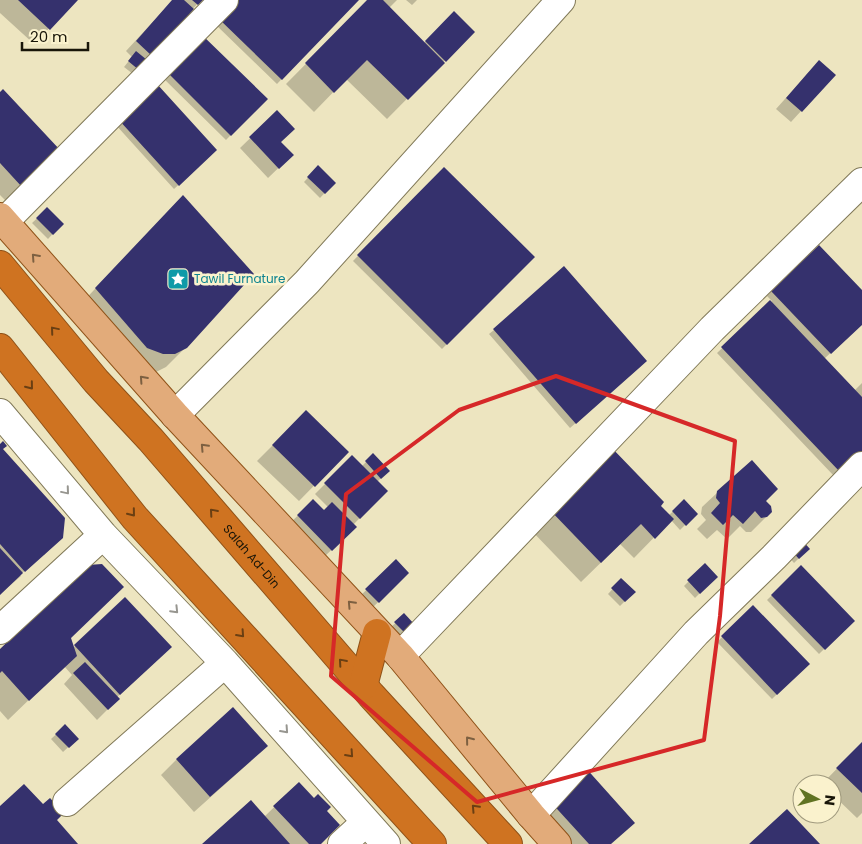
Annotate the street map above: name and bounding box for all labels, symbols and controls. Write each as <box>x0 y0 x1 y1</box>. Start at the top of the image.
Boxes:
scale bar <box>22 20 89 52</box>
text: 20 m <box>30 26 68 47</box>
one-way arrow <box>32 254 41 263</box>
place icon: Tawil Furnature <box>166 267 190 291</box>
place label: Tawil Furnature <box>194 270 286 287</box>
one-way arrow <box>50 327 59 336</box>
one-way arrow <box>140 375 149 384</box>
one-way arrow <box>25 381 34 390</box>
one-way arrow <box>201 443 210 452</box>
one-way arrow <box>60 485 69 494</box>
one-way arrow <box>126 508 135 517</box>
one-way arrow <box>210 509 219 518</box>
street label: Salah Ad-Din <box>220 521 284 592</box>
one-way arrow <box>348 601 357 610</box>
one-way arrow <box>169 605 178 614</box>
one-way arrow <box>235 628 244 637</box>
one-way arrow <box>339 658 348 667</box>
one-way arrow <box>279 725 288 734</box>
one-way arrow <box>466 737 474 746</box>
one-way arrow <box>344 749 353 758</box>
north arrow <box>792 774 842 824</box>
text: N <box>819 794 840 807</box>
one-way arrow <box>472 805 481 814</box>

